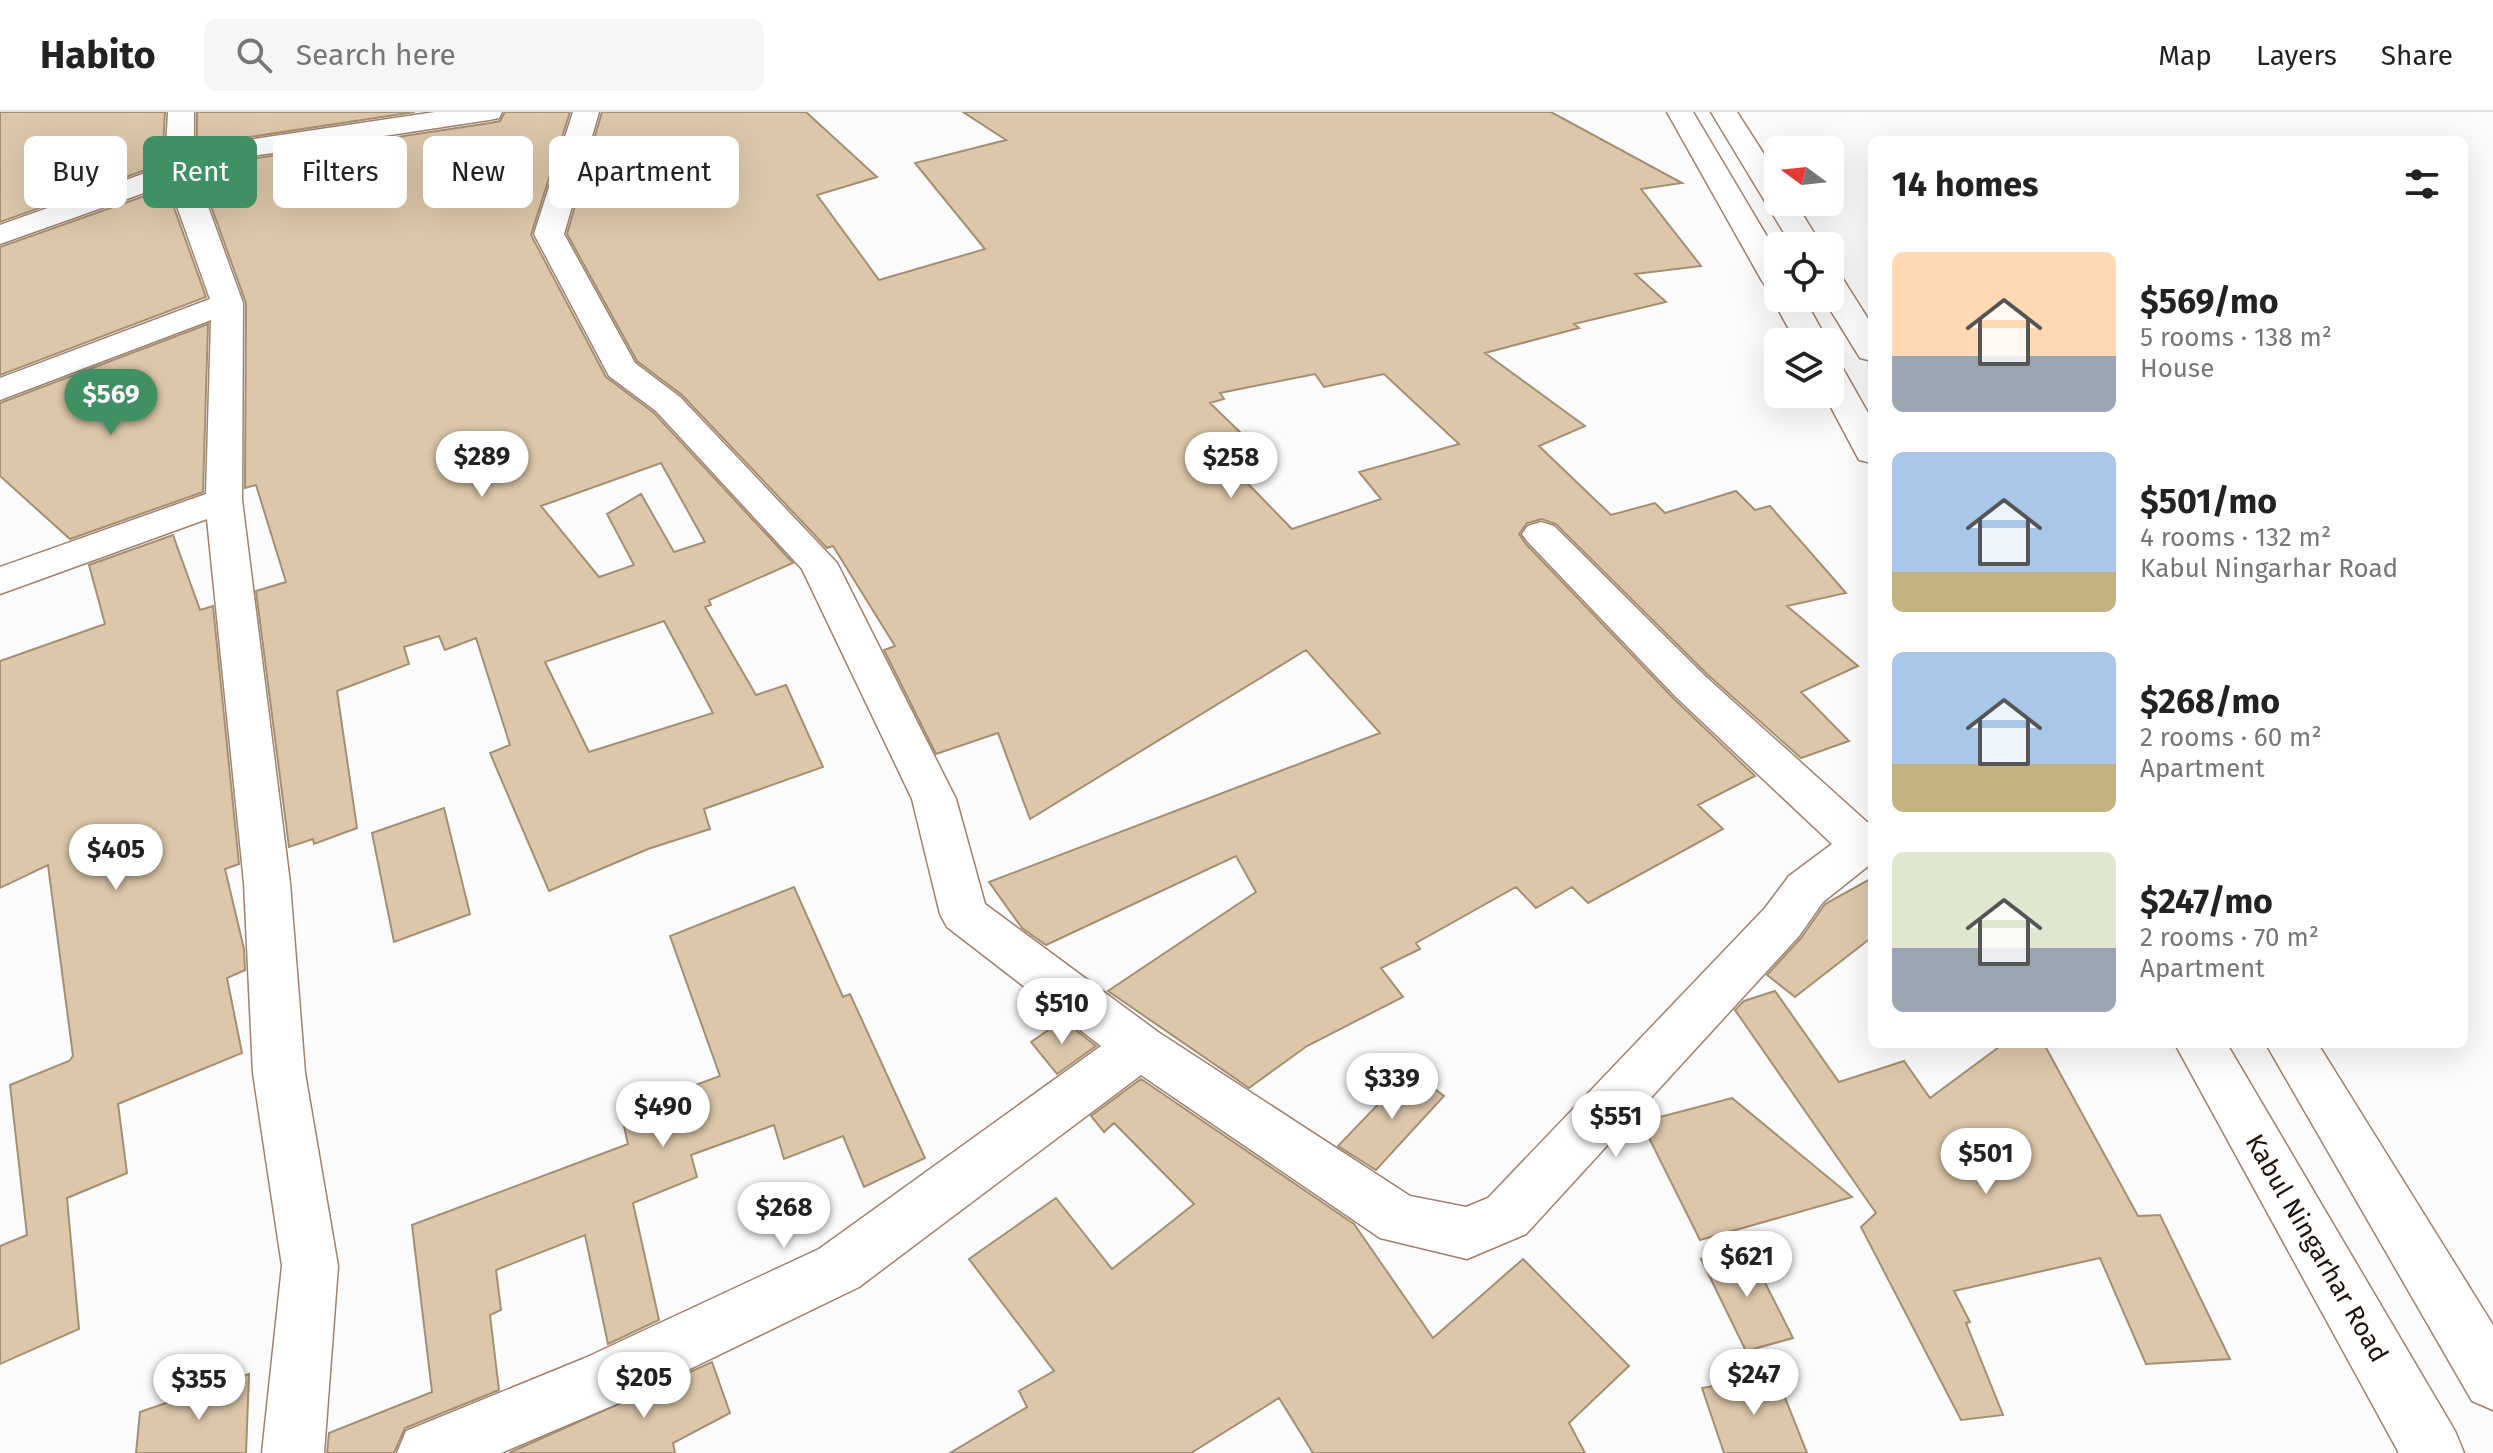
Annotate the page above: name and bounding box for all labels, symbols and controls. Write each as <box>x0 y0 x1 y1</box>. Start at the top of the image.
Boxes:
search box <box>204 19 764 91</box>
text: Habito <box>40 32 156 78</box>
icon: search <box>232 33 276 77</box>
text: Search here <box>296 37 456 73</box>
text: Map <box>2158 39 2212 72</box>
text: Layers <box>2256 39 2337 72</box>
text: Share <box>2381 39 2453 72</box>
chip: Buy <box>24 136 127 208</box>
chip: Rent <box>143 136 257 208</box>
chip: Filters <box>273 136 407 208</box>
chip: New <box>423 136 533 208</box>
chip: Apartment <box>549 136 739 208</box>
north arrow <box>1764 136 1844 216</box>
map controls <box>1764 136 1844 408</box>
icon: filters <box>2400 162 2444 206</box>
text: 14 homes <box>1892 164 2038 205</box>
button: locate <box>1764 232 1844 312</box>
text: $569/mo <box>2140 281 2278 322</box>
icon: home <box>1956 284 2052 380</box>
text: 5 rooms · 138 m² <box>2140 322 2332 353</box>
button: layers <box>1764 328 1844 408</box>
text: House <box>2140 353 2214 384</box>
pin: $569 <box>64 369 158 437</box>
text: $569 <box>82 379 140 410</box>
pin: $289 <box>435 431 529 499</box>
pin: $258 <box>1184 432 1278 500</box>
text: $289 <box>454 441 510 472</box>
text: $258 <box>1203 442 1259 473</box>
text: $501/mo <box>2140 481 2277 522</box>
icon: home <box>1956 484 2052 580</box>
text: 4 rooms · 132 m² <box>2140 522 2331 553</box>
text: Kabul Ningarhar Road <box>2140 553 2398 584</box>
text: $268/mo <box>2140 681 2280 722</box>
icon: home <box>1956 684 2052 780</box>
text: 2 rooms · 60 m² <box>2140 722 2322 753</box>
text: Apartment <box>2140 753 2265 784</box>
pin: $405 <box>69 824 163 892</box>
text: $405 <box>87 834 145 865</box>
text: $247/mo <box>2140 881 2273 922</box>
icon: home <box>1956 884 2052 980</box>
text: 2 rooms · 70 m² <box>2140 922 2319 953</box>
text: Apartment <box>2140 953 2265 984</box>
pin: $510 <box>1015 978 1109 1046</box>
text: $510 <box>1035 988 1089 1019</box>
pin: $339 <box>1345 1053 1439 1121</box>
text: $339 <box>1364 1063 1420 1094</box>
pin: $490 <box>616 1081 710 1149</box>
text: $490 <box>634 1091 692 1122</box>
pin: $551 <box>1569 1091 1663 1159</box>
text: $551 <box>1590 1101 1642 1132</box>
pin: $501 <box>1939 1128 2033 1196</box>
street label: Kabul Ningarhar Road <box>2239 1129 2395 1368</box>
text: $501 <box>1959 1138 2013 1169</box>
pin: $268 <box>737 1182 831 1250</box>
text: $268 <box>755 1192 813 1223</box>
pin: $621 <box>1700 1231 1794 1299</box>
text: $621 <box>1720 1241 1774 1272</box>
pin: $247 <box>1707 1349 1801 1417</box>
pin: $205 <box>597 1352 691 1420</box>
pin: $355 <box>152 1354 246 1422</box>
text: $247 <box>1728 1359 1780 1390</box>
text: $205 <box>616 1362 672 1393</box>
text: $355 <box>171 1364 227 1395</box>

